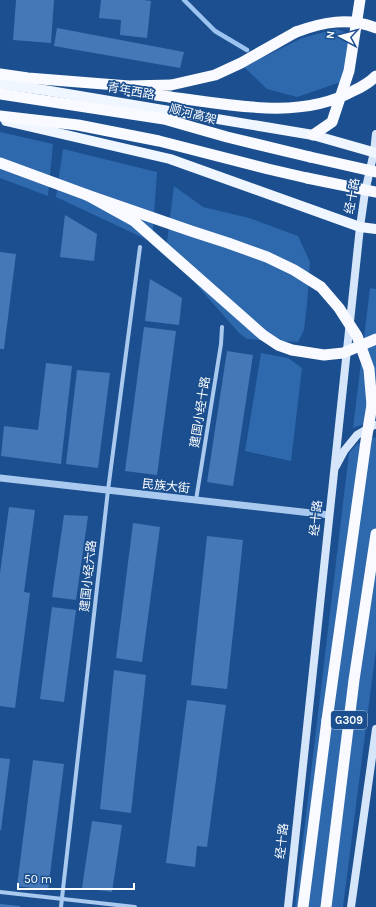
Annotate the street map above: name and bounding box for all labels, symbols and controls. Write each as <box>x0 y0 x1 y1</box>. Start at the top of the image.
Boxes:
north arrow <box>320 16 360 56</box>
text: N <box>324 30 338 40</box>
street label: 青年西路 <box>106 80 156 102</box>
street label: 顺河高架 <box>168 101 218 127</box>
street label: 经十路 <box>342 177 362 215</box>
street label: 建国小经十路 <box>187 375 213 449</box>
street label: 民族大街 <box>141 477 191 495</box>
street label: 经十路 <box>307 499 325 537</box>
street label: 建国小经六路 <box>77 539 99 613</box>
road number: G309 <box>331 711 367 729</box>
street label: 经十路 <box>273 822 291 860</box>
scale bar <box>18 865 134 891</box>
text: 50 m <box>24 872 52 886</box>

